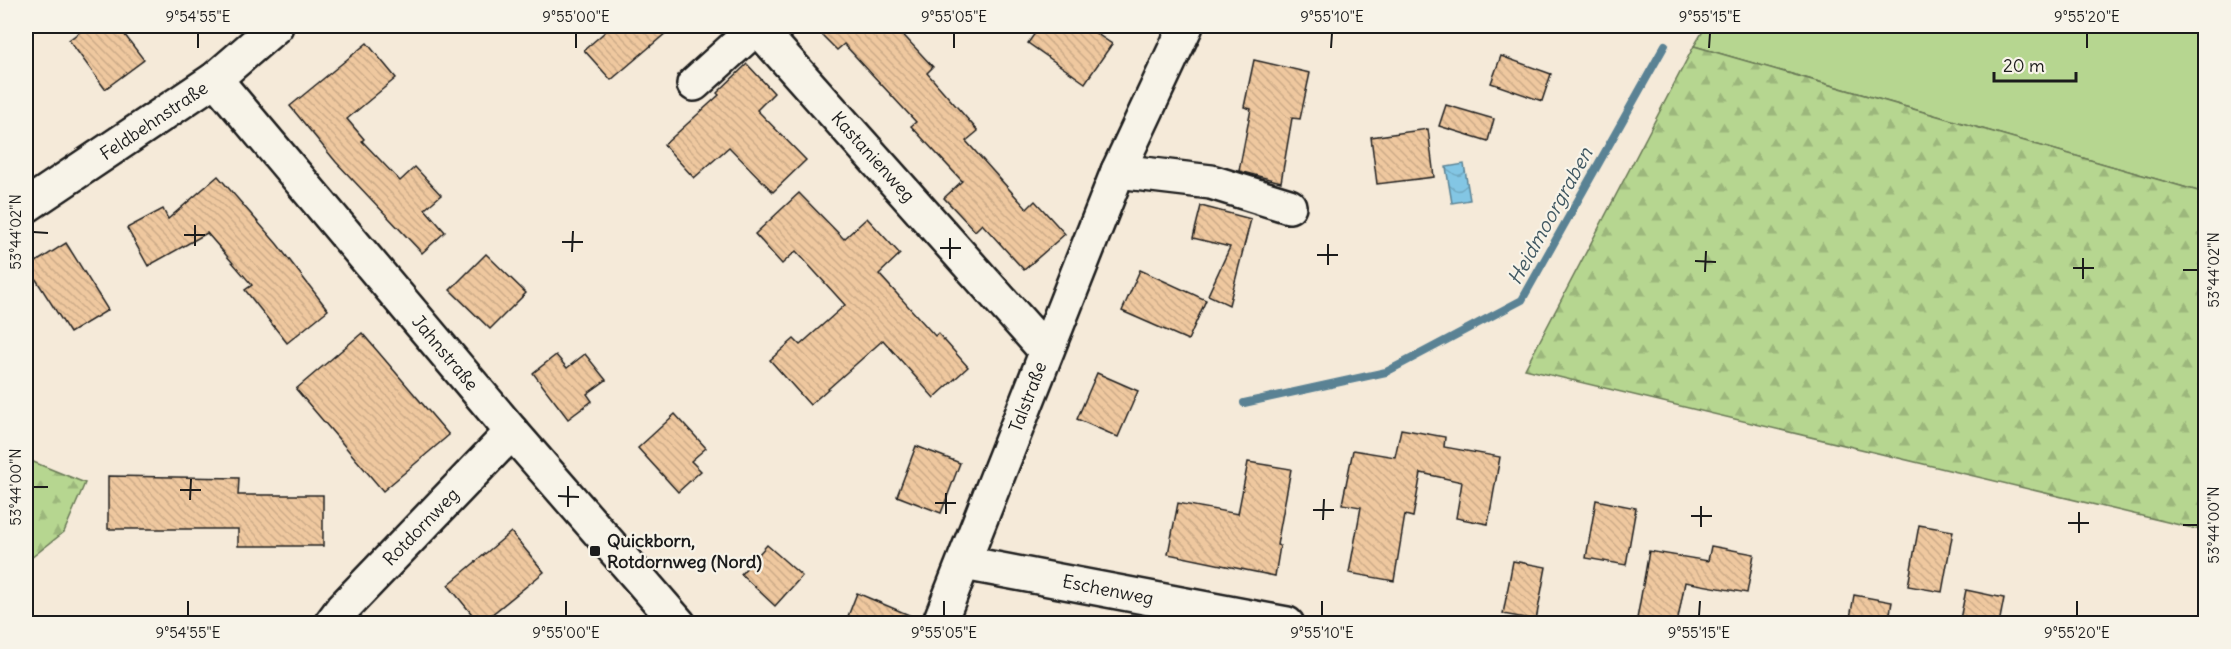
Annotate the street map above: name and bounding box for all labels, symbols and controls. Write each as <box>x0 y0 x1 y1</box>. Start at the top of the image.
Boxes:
text: 9°54'55"E <box>166 7 231 26</box>
text: 9°55'00"E <box>542 7 610 26</box>
text: 9°55'05"E <box>921 7 987 26</box>
text: 9°55'10"E <box>1300 7 1364 26</box>
text: 9°55'15"E <box>1679 7 1741 26</box>
text: 9°55'20"E <box>2054 7 2120 26</box>
scale bar <box>1994 45 2076 83</box>
text: 20 m <box>2003 54 2045 77</box>
street label: Feldbehnstraße <box>95 76 212 165</box>
street label: Kastanienweg <box>827 107 920 207</box>
water label: Heidmoorgraben <box>1502 142 1598 289</box>
text: 53°44'02"N <box>6 194 25 270</box>
text: 53°44'02"N <box>2204 232 2223 308</box>
street label: Jahnstraße <box>407 310 484 395</box>
street label: Talstraße <box>1004 358 1051 435</box>
text: 53°44'00"N <box>6 448 25 526</box>
street label: Rotdornweg <box>378 483 464 570</box>
text: 53°44'00"N <box>2204 486 2223 564</box>
place label: Quickborn, Rotdornweg (Nord) <box>607 529 762 573</box>
marker: Quickborn, Rotdornweg (Nord) <box>588 544 602 558</box>
street label: Eschenweg <box>1061 569 1156 610</box>
text: 9°54'55"E <box>156 623 221 642</box>
text: 9°55'00"E <box>532 623 600 642</box>
text: 9°55'05"E <box>911 623 977 642</box>
text: 9°55'10"E <box>1290 623 1354 642</box>
text: 9°55'15"E <box>1668 623 1730 642</box>
text: 9°55'20"E <box>2044 623 2110 642</box>

